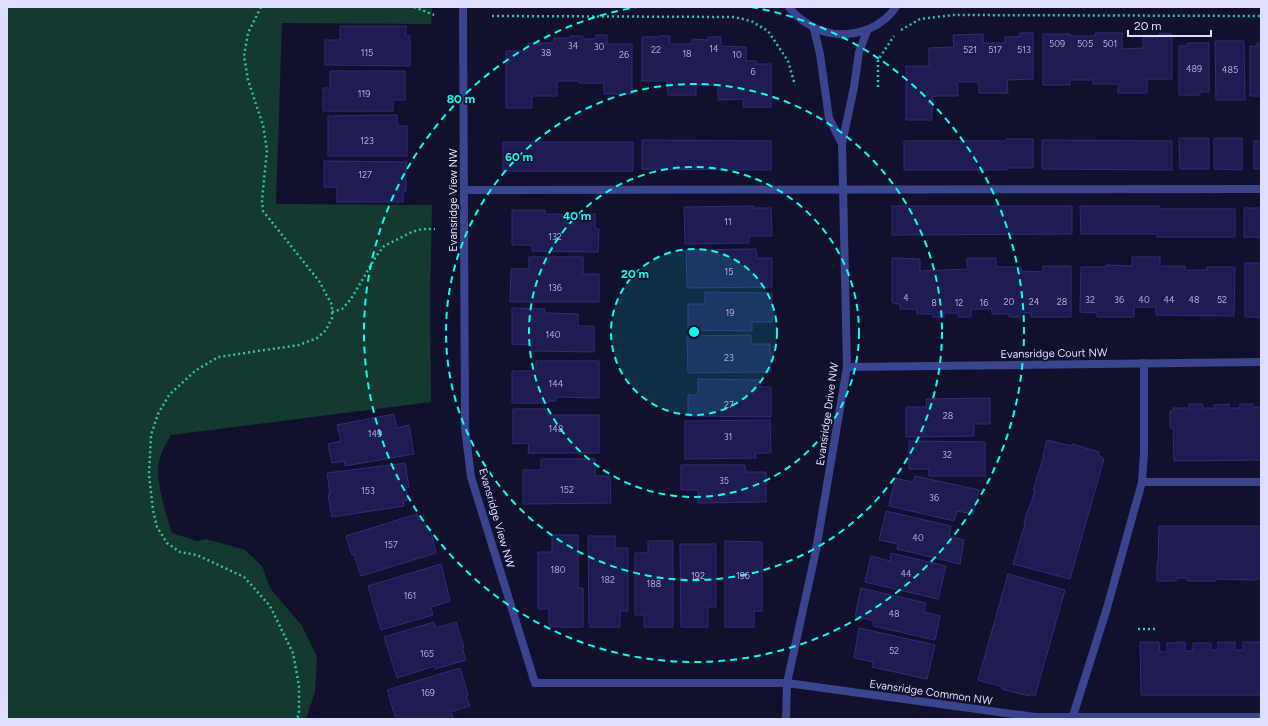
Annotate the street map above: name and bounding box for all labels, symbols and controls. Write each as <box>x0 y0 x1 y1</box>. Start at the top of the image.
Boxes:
scale bar <box>1128 12 1211 38</box>
text: 20 m <box>1134 19 1162 33</box>
house number: 509 <box>1049 38 1065 49</box>
house number: 505 <box>1077 38 1093 49</box>
house number: 501 <box>1103 38 1117 49</box>
house number: 34 <box>568 40 579 51</box>
house number: 30 <box>594 41 605 52</box>
house number: 14 <box>709 43 719 54</box>
house number: 22 <box>651 44 661 55</box>
house number: 521 <box>963 44 977 55</box>
house number: 517 <box>988 44 1002 55</box>
house number: 513 <box>1017 44 1031 55</box>
house number: 115 <box>361 47 373 58</box>
house number: 38 <box>541 47 552 58</box>
house number: 18 <box>682 48 692 59</box>
house number: 26 <box>619 49 629 60</box>
house number: 10 <box>732 49 742 60</box>
house number: 489 <box>1186 63 1202 74</box>
house number: 485 <box>1222 64 1238 75</box>
house number: 6 <box>750 66 756 77</box>
house number: 119 <box>358 88 370 99</box>
text: 80 m <box>447 92 475 106</box>
house number: 123 <box>360 135 374 146</box>
street label: Evansridge View NW <box>447 148 460 252</box>
text: 60 m <box>505 150 533 164</box>
house number: 127 <box>358 169 372 180</box>
text: 40 m <box>563 209 591 223</box>
house number: 11 <box>724 216 732 227</box>
house number: 132 <box>548 231 562 242</box>
house number: 15 <box>725 266 733 277</box>
text: 20 m <box>621 267 649 281</box>
house number: 136 <box>548 282 562 293</box>
house number: 4 <box>903 292 909 303</box>
house number: 32 <box>1085 294 1095 305</box>
house number: 36 <box>1114 294 1124 305</box>
house number: 40 <box>1138 294 1150 305</box>
house number: 44 <box>1163 294 1175 305</box>
house number: 48 <box>1188 294 1200 305</box>
house number: 52 <box>1217 294 1227 305</box>
house number: 20 <box>1004 296 1015 307</box>
house number: 24 <box>1029 296 1040 307</box>
house number: 28 <box>1057 296 1068 307</box>
house number: 8 <box>931 297 937 308</box>
house number: 12 <box>955 297 963 308</box>
house number: 16 <box>980 297 988 308</box>
house number: 19 <box>726 307 734 318</box>
centre of rings <box>687 325 701 339</box>
house number: 140 <box>545 329 561 340</box>
street label: Evansridge Court NW <box>1000 346 1108 361</box>
house number: 23 <box>724 352 734 363</box>
street label: Evansridge Drive NW <box>814 361 841 467</box>
house number: 144 <box>549 378 564 389</box>
house number: 27 <box>724 399 734 410</box>
house number: 28 <box>943 410 954 421</box>
house number: 148 <box>549 423 564 434</box>
house number: 149 <box>368 428 382 439</box>
house number: 31 <box>724 431 732 442</box>
house number: 32 <box>942 449 952 460</box>
street label: Evansridge View NW <box>476 467 517 570</box>
house number: 35 <box>719 475 729 486</box>
house number: 152 <box>560 484 574 495</box>
house number: 153 <box>361 485 375 496</box>
house number: 36 <box>929 492 939 503</box>
house number: 40 <box>912 532 924 543</box>
house number: 157 <box>384 539 398 550</box>
house number: 180 <box>550 564 566 575</box>
house number: 44 <box>900 568 912 579</box>
house number: 192 <box>691 570 705 581</box>
house number: 196 <box>736 570 750 581</box>
house number: 182 <box>601 574 615 585</box>
house number: 188 <box>647 578 662 589</box>
house number: 161 <box>404 590 416 601</box>
house number: 48 <box>888 608 900 619</box>
house number: 52 <box>889 645 899 656</box>
house number: 165 <box>420 648 434 659</box>
street label: Evansridge Common NW <box>869 677 994 708</box>
house number: 169 <box>421 687 435 698</box>

